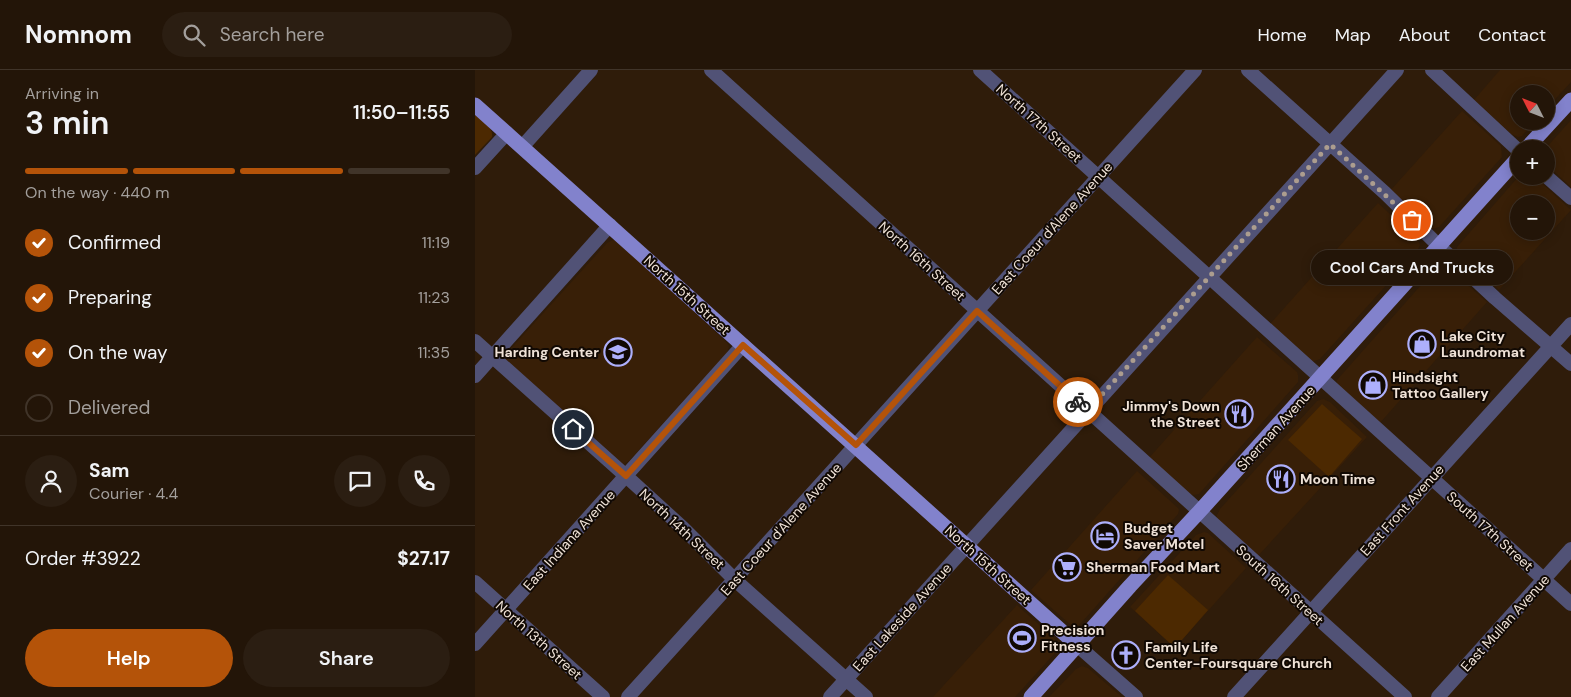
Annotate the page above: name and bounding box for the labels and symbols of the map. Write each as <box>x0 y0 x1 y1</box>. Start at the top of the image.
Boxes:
street label: North 17th Street <box>992 80 1086 166</box>
north arrow <box>1510 85 1555 130</box>
street label: East Coeur d'Alene Avenue <box>988 158 1116 298</box>
pin <box>1391 199 1433 241</box>
street label: North 16th Street <box>875 217 969 305</box>
callout: Cool Cars And Trucks <box>1311 250 1513 285</box>
street label: North 15th Street <box>640 251 734 339</box>
place label: Lake City Laundromat <box>1441 327 1525 361</box>
shop icon: Lake City Laundromat <box>1407 329 1437 359</box>
school or university icon: Harding Center <box>603 337 633 367</box>
place label: Harding Center <box>494 343 599 361</box>
place label: Hindsight Tattoo Gallery <box>1392 368 1489 402</box>
shop icon: Hindsight Tattoo Gallery <box>1358 370 1388 400</box>
courier <box>1053 377 1103 427</box>
street label: Sherman Avenue <box>1233 382 1319 474</box>
place label: Jimmy's Down the Street <box>1122 397 1220 431</box>
restaurant icon: Jimmy's Down the Street <box>1224 399 1254 429</box>
pin <box>552 408 594 450</box>
street label: East Coeur d'Alene Avenue <box>717 459 845 599</box>
street label: East Front Avenue <box>1356 460 1448 559</box>
restaurant icon: Moon Time <box>1266 464 1296 494</box>
place label: Moon Time <box>1300 470 1375 488</box>
street label: North 14th Street <box>636 485 728 573</box>
street label: East Indiana Avenue <box>519 486 619 594</box>
street label: South 17th Street <box>1443 487 1537 575</box>
place label: Budget Saver Motel <box>1124 519 1204 553</box>
street label: North 15th Street <box>941 521 1035 609</box>
hotel icon: Budget Saver Motel <box>1090 521 1120 551</box>
street label: South 16th Street <box>1232 541 1328 629</box>
supermarket icon: Sherman Food Mart <box>1052 552 1082 582</box>
place label: Sherman Food Mart <box>1086 558 1220 576</box>
street label: East Lakeside Avenue <box>849 559 955 675</box>
street label: East Mullan Avenue <box>1457 571 1553 675</box>
street label: North 13th Street <box>492 597 586 683</box>
place label: Precision Fitness <box>1041 621 1104 655</box>
sports icon: Precision Fitness <box>1007 623 1037 653</box>
place label: Family Life Center-Foursquare Church <box>1145 638 1332 672</box>
church icon: Family Life Center-Foursquare Church <box>1111 640 1141 670</box>

